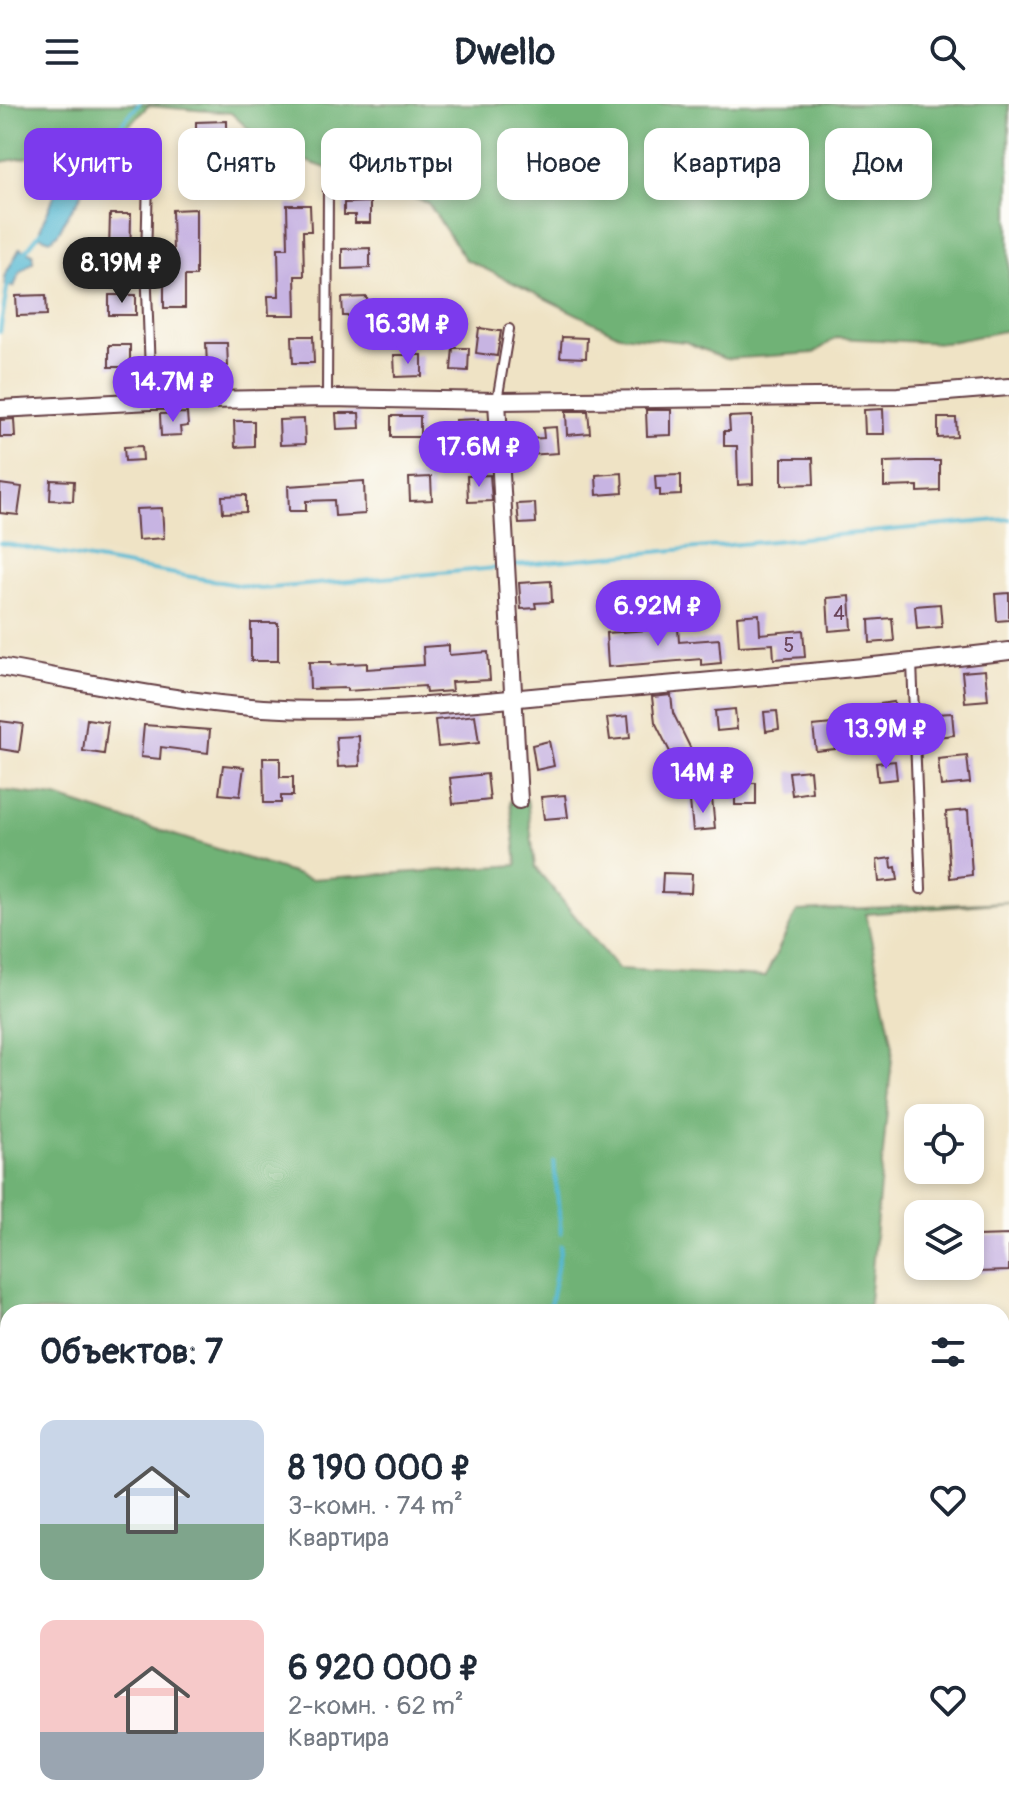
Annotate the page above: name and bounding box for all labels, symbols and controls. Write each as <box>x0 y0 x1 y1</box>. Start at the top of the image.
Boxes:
icon: menu <box>40 30 84 74</box>
text: Dwello <box>454 30 555 75</box>
icon: search <box>925 30 969 74</box>
chip: Купить <box>24 128 162 200</box>
chip: Снять <box>178 128 305 200</box>
chip: Фильтры <box>321 128 481 200</box>
chip: Новое <box>497 128 628 200</box>
chip: Квартира <box>644 128 809 200</box>
chip: Дом <box>825 128 932 200</box>
pin: 8.19M ₽ <box>48 237 196 305</box>
text: 8.19M ₽ <box>81 247 163 279</box>
pin: 16.3M ₽ <box>334 298 482 366</box>
text: 16.3M ₽ <box>365 308 451 340</box>
pin: 14.7M ₽ <box>99 356 247 424</box>
text: 14.7M ₽ <box>131 366 215 398</box>
pin: 17.6M ₽ <box>405 421 553 489</box>
text: 17.6M ₽ <box>437 431 521 463</box>
pin: 6.92M ₽ <box>584 580 732 648</box>
text: 6.92M ₽ <box>614 590 702 622</box>
house number: 4 <box>833 601 845 626</box>
house number: 5 <box>784 633 794 658</box>
pin: 13.9M ₽ <box>812 703 960 771</box>
text: 13.9M ₽ <box>844 713 928 745</box>
pin: 14M ₽ <box>647 747 759 815</box>
text: 14M ₽ <box>670 757 736 789</box>
map controls <box>904 1104 984 1280</box>
button: locate <box>904 1104 984 1184</box>
button: layers <box>904 1200 984 1280</box>
icon: filters <box>926 1330 970 1374</box>
text: Объектов: 7 <box>40 1331 223 1374</box>
text: 8 190 000 ₽ <box>288 1447 471 1490</box>
icon: home <box>104 1452 200 1548</box>
icon: heart <box>926 1478 970 1522</box>
text: 3-комн. · 74 m² <box>288 1490 463 1522</box>
text: Квартира <box>288 1522 389 1554</box>
text: 6 920 000 ₽ <box>288 1647 480 1690</box>
icon: home <box>104 1652 200 1748</box>
icon: heart <box>926 1678 970 1722</box>
text: 2-комн. · 62 m² <box>288 1690 464 1722</box>
text: Квартира <box>288 1722 389 1754</box>

